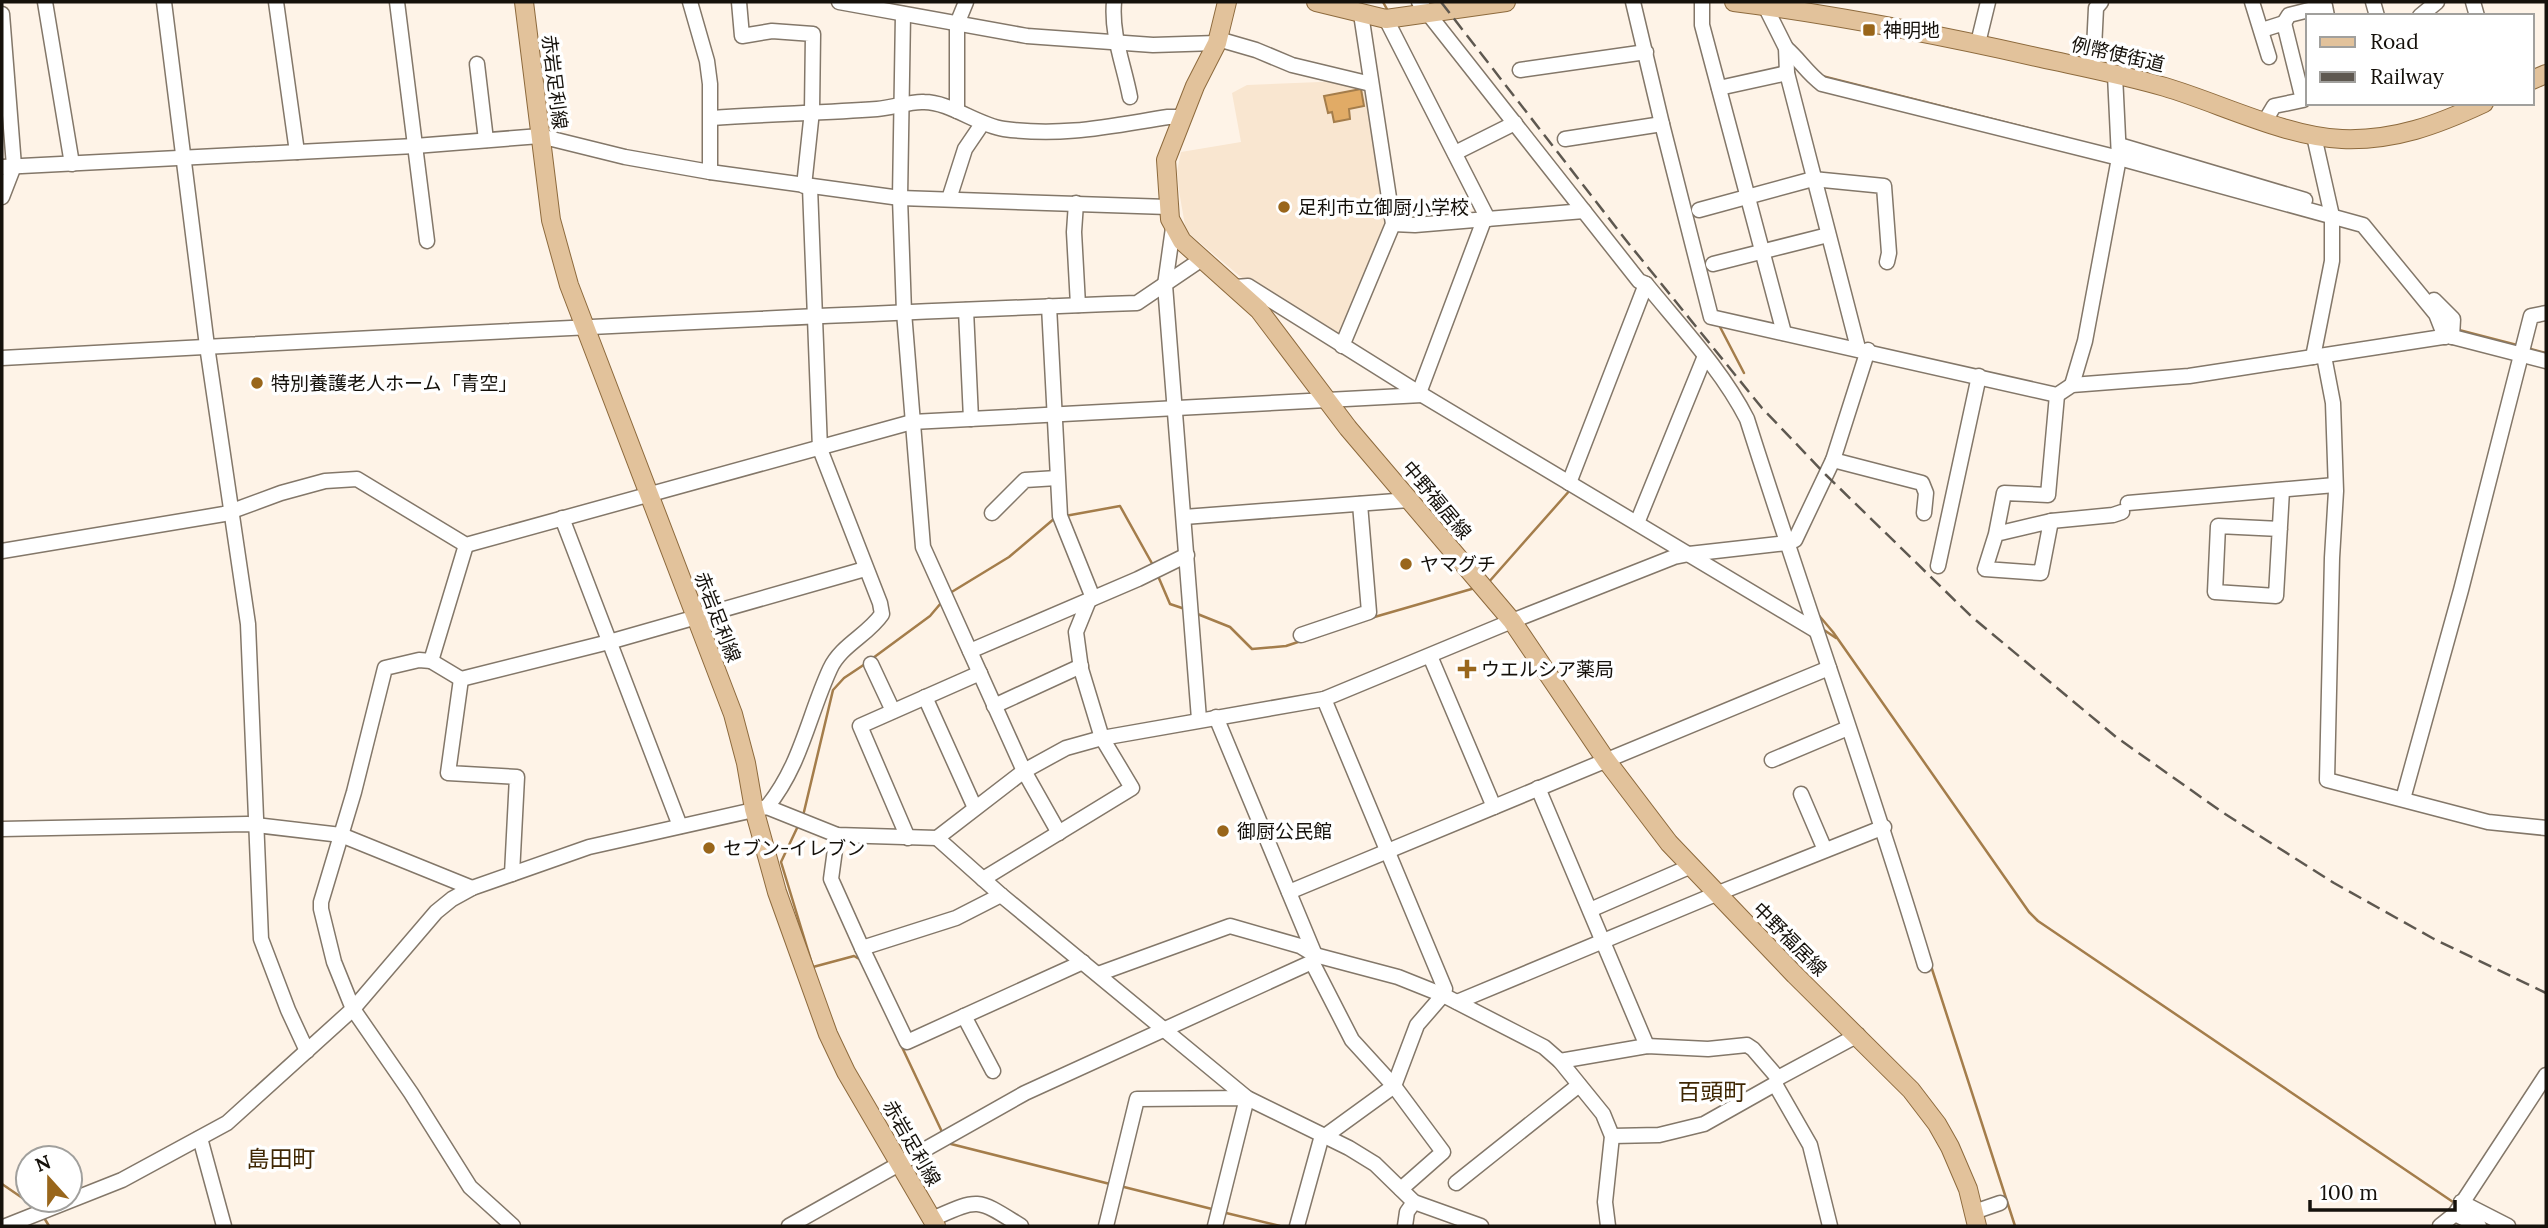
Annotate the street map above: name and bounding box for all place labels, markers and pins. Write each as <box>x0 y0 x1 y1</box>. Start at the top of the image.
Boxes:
place label: 神明地 <box>1883 18 1940 42</box>
marker: 神明地 <box>1861 22 1877 38</box>
place label: 足利市立御厨小学校 <box>1298 195 1469 219</box>
marker: 足利市立御厨小学校 <box>1276 199 1292 215</box>
place label: 特別養護老人ホーム「青空」 <box>271 371 517 395</box>
marker: 特別養護老人ホーム「青空」 <box>249 375 265 391</box>
place label: ヤマグチ <box>1420 552 1496 576</box>
marker: ヤマグチ <box>1398 556 1414 572</box>
place label: ウエルシア薬局 <box>1481 657 1614 681</box>
marker: ウエルシア薬局 <box>1459 661 1475 677</box>
place label: 御厨公民館 <box>1237 819 1332 843</box>
marker: 御厨公民館 <box>1215 823 1231 839</box>
place label: セブン-イレブン <box>723 836 865 860</box>
marker: セブン-イレブン <box>701 840 717 856</box>

